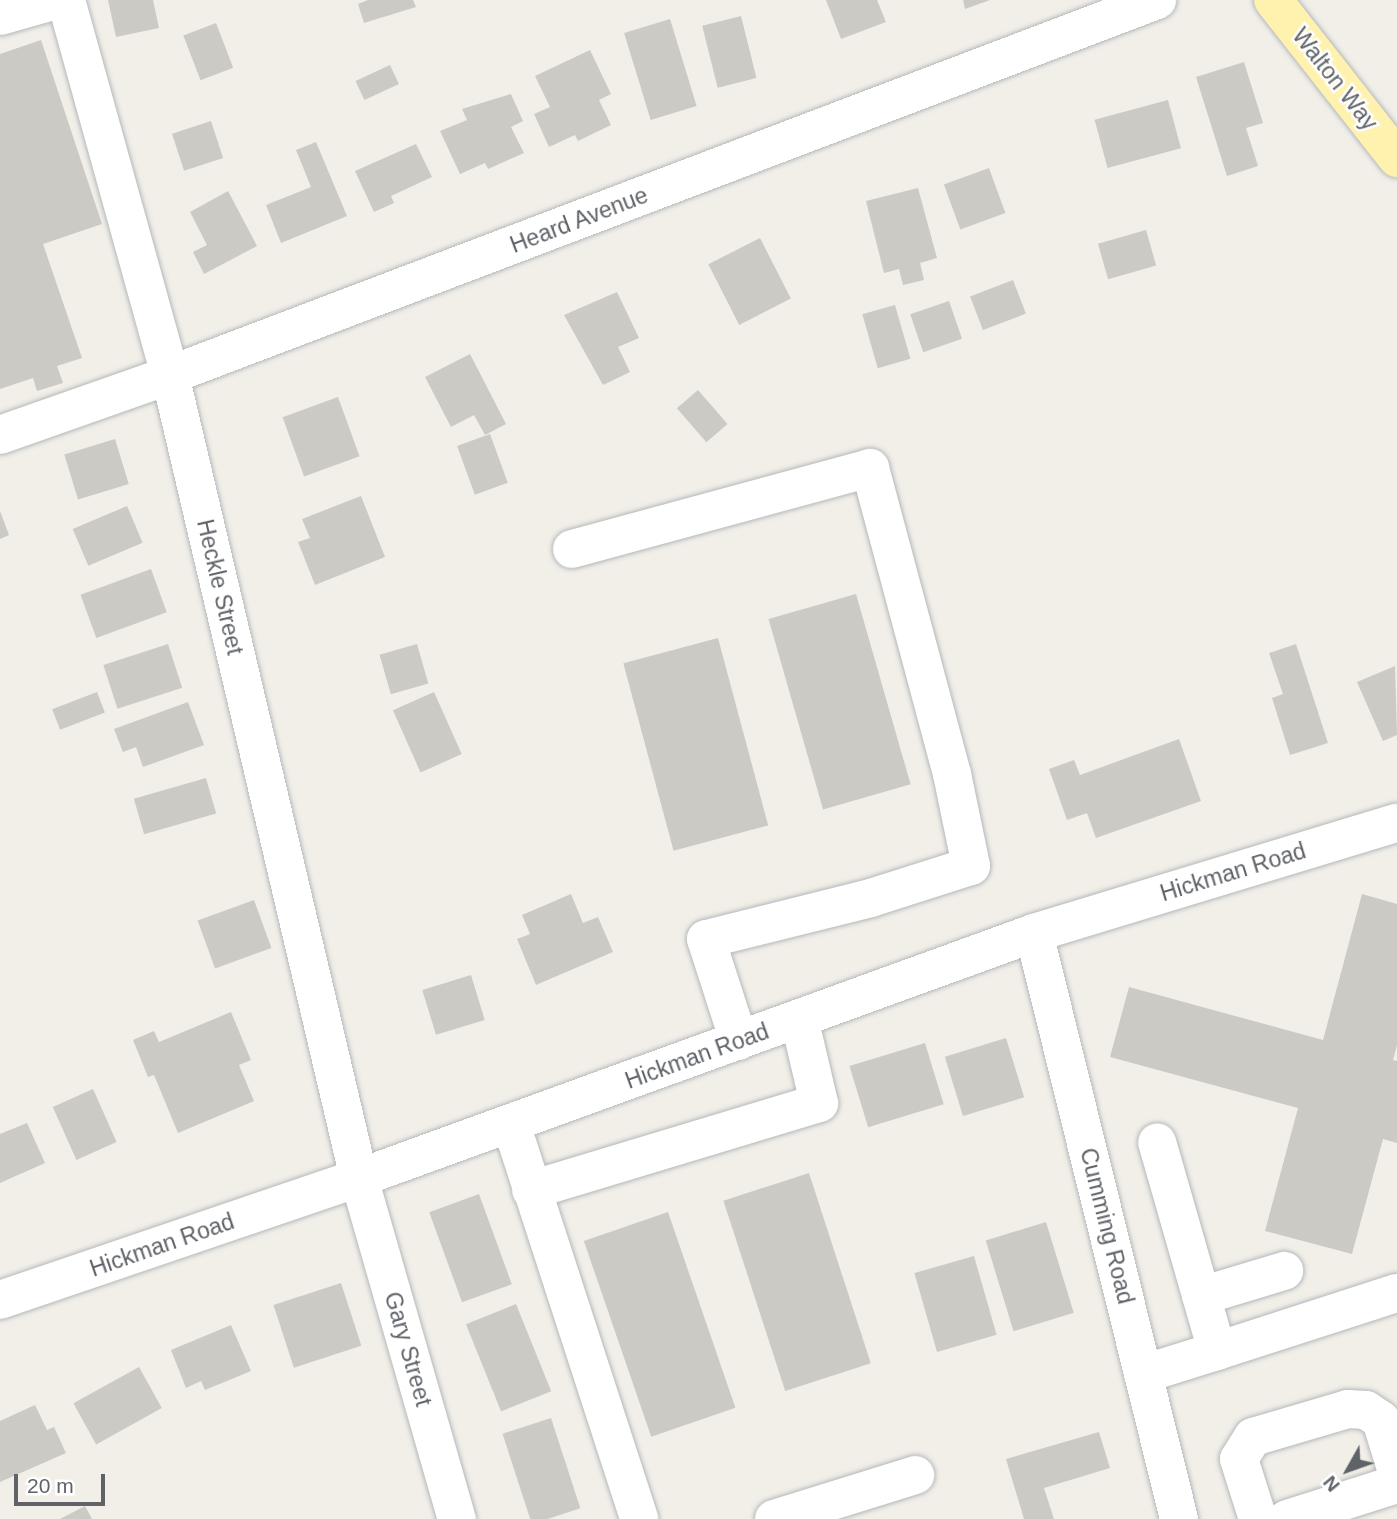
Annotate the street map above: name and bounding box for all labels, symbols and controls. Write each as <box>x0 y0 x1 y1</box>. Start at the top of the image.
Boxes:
street label: Walton Way <box>1286 22 1384 136</box>
street label: Heard Avenue <box>506 181 652 259</box>
street label: Heckle Street <box>191 517 249 657</box>
street label: Hickman Road <box>1157 837 1309 907</box>
street label: Hickman Road <box>621 1017 773 1095</box>
street label: Cumming Road <box>1074 1145 1140 1307</box>
street label: Hickman Road <box>86 1207 238 1283</box>
street label: Gary Street <box>379 1289 437 1409</box>
north arrow <box>1313 1435 1383 1505</box>
scale bar <box>18 1460 108 1504</box>
text: N <box>1319 1472 1344 1496</box>
text: 20 m <box>27 1474 74 1497</box>

